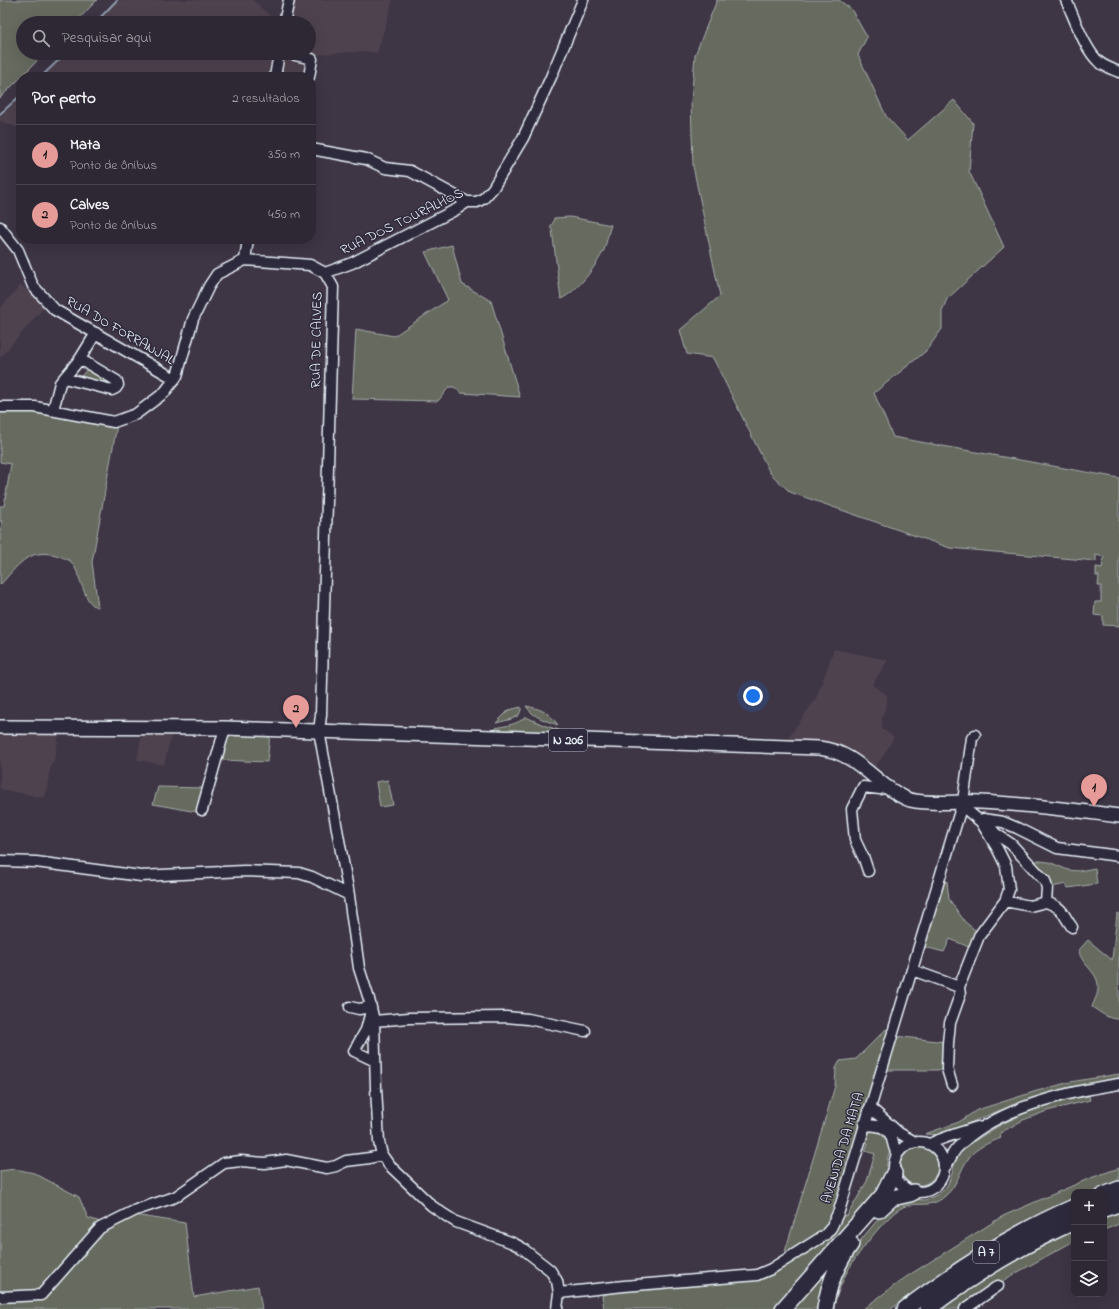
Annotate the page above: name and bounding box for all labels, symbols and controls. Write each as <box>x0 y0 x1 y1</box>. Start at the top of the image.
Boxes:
search box <box>16 16 316 60</box>
icon: search <box>30 27 52 49</box>
text: Pesquisar aqui <box>62 27 151 49</box>
text: Por perto <box>32 86 96 111</box>
text: 2 resultados <box>232 89 300 108</box>
text: Mata <box>70 134 100 156</box>
text: 1 <box>43 145 47 164</box>
text: 350 m <box>268 145 300 164</box>
text: Ponto de ônibus <box>70 156 157 175</box>
street label: RUA DOS TOURALHOS <box>337 183 467 261</box>
text: Calves <box>70 194 109 216</box>
text: 2 <box>42 205 48 224</box>
text: 450 m <box>268 205 300 224</box>
text: Ponto de ônibus <box>70 216 157 235</box>
street label: RUA DO FORRANJAL <box>62 291 179 371</box>
street label: RUA DE CALVES <box>306 292 328 388</box>
your location <box>743 686 763 706</box>
pin: 2 <box>283 695 309 728</box>
road number: N 206 <box>549 729 587 751</box>
pin: 1 <box>1081 774 1107 807</box>
street label: AVENIDA DA MATA <box>816 1090 870 1206</box>
map controls <box>1071 1189 1107 1297</box>
button: + <box>1071 1189 1107 1225</box>
button: − <box>1071 1225 1107 1261</box>
road number: A 7 <box>973 1241 999 1263</box>
button: layers <box>1071 1261 1107 1297</box>

